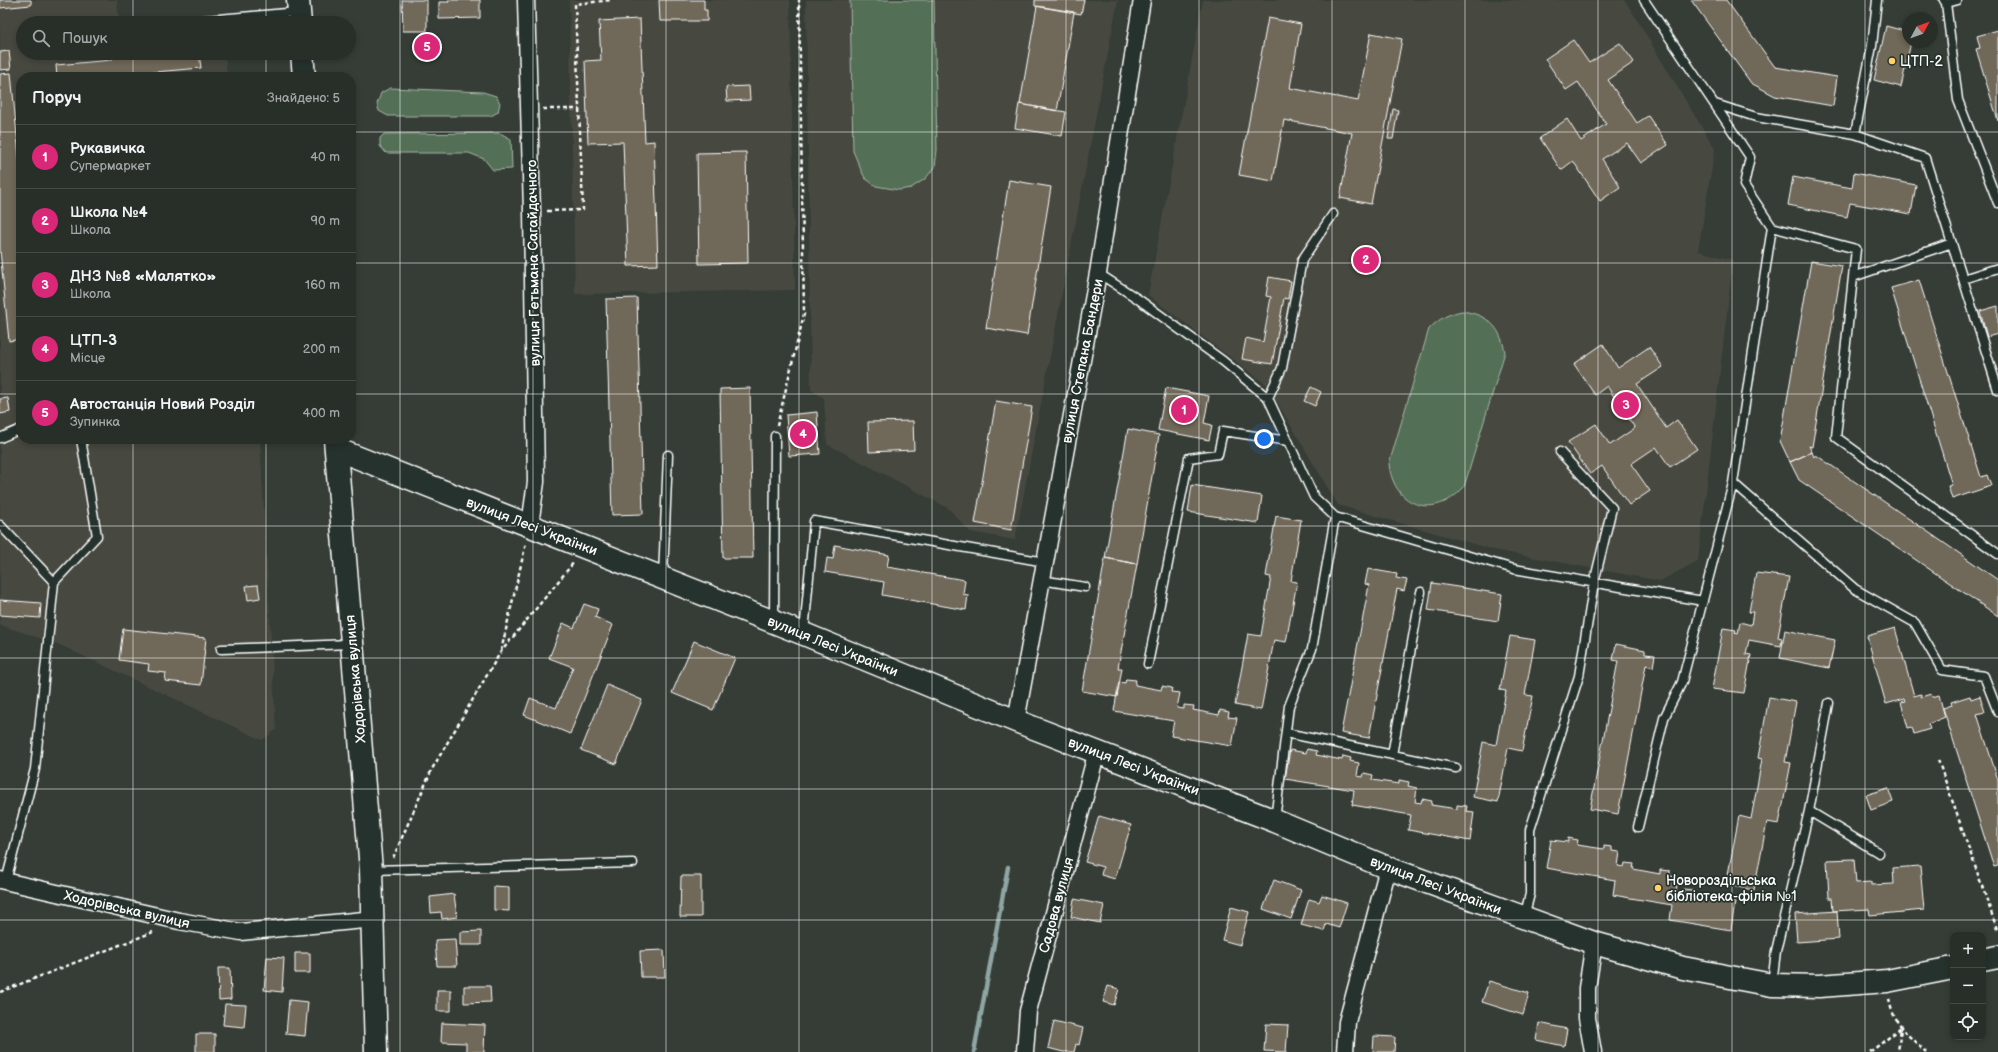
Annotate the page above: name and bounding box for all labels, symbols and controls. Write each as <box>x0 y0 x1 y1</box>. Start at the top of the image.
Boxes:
north arrow <box>1902 12 1938 48</box>
search box <box>16 16 356 60</box>
icon: search <box>30 27 52 49</box>
text: Пошук <box>62 29 108 48</box>
pin: 5 <box>414 32 440 62</box>
place label: ЦТП-2 <box>1900 53 1943 70</box>
marker: ЦТП-2 <box>1887 56 1897 66</box>
text: Поруч <box>32 88 82 108</box>
text: Знайдено: 5 <box>267 90 340 106</box>
text: Рукавичка <box>70 139 145 158</box>
text: 1 <box>42 149 48 165</box>
text: 40 m <box>310 149 340 165</box>
text: Супермаркет <box>70 158 151 174</box>
street label: вулиця Гетьмана Сагайдачного <box>523 160 544 366</box>
text: Школа №4 <box>70 203 148 222</box>
text: 2 <box>41 213 49 229</box>
text: 90 m <box>311 213 340 229</box>
text: Школа <box>70 222 111 238</box>
pin: 2 <box>1353 245 1379 275</box>
text: ДНЗ №8 «Малятко» <box>70 267 216 286</box>
text: 3 <box>41 277 49 293</box>
text: 160 m <box>305 277 340 293</box>
street label: вулиця Степана Бандери <box>1058 277 1107 445</box>
text: Школа <box>70 286 111 302</box>
text: ЦТП-3 <box>70 331 117 350</box>
text: 4 <box>41 341 49 357</box>
text: 200 m <box>303 341 340 357</box>
text: Місце <box>70 350 105 366</box>
pin: 3 <box>1613 390 1639 420</box>
text: Автостанція Новий Розділ <box>70 395 255 414</box>
pin: 1 <box>1171 395 1197 425</box>
text: 5 <box>41 405 49 421</box>
text: 400 m <box>303 405 340 421</box>
text: Зупинка <box>70 414 120 430</box>
pin: 4 <box>790 419 816 449</box>
your location <box>1254 429 1274 449</box>
street label: вулиця Лесі Українки <box>464 494 600 559</box>
street label: вулиця Лесі Українки <box>765 612 901 680</box>
street label: Ходорівська вулиця <box>341 614 370 744</box>
street label: вулиця Лесі Українки <box>1066 734 1202 799</box>
street label: вулиця Лесі Українки <box>1368 853 1504 918</box>
street label: Садова вулиця <box>1036 855 1077 955</box>
place label: Новороздільська бібліотека-філія №1 <box>1666 872 1797 905</box>
marker: Новороздільська бібліотека-філія №1 <box>1653 883 1663 893</box>
street label: Ходорівська вулиця <box>62 887 192 932</box>
map controls <box>1950 932 1986 1040</box>
button: + <box>1950 932 1986 968</box>
button: − <box>1950 968 1986 1004</box>
button: locate <box>1950 1004 1986 1040</box>

